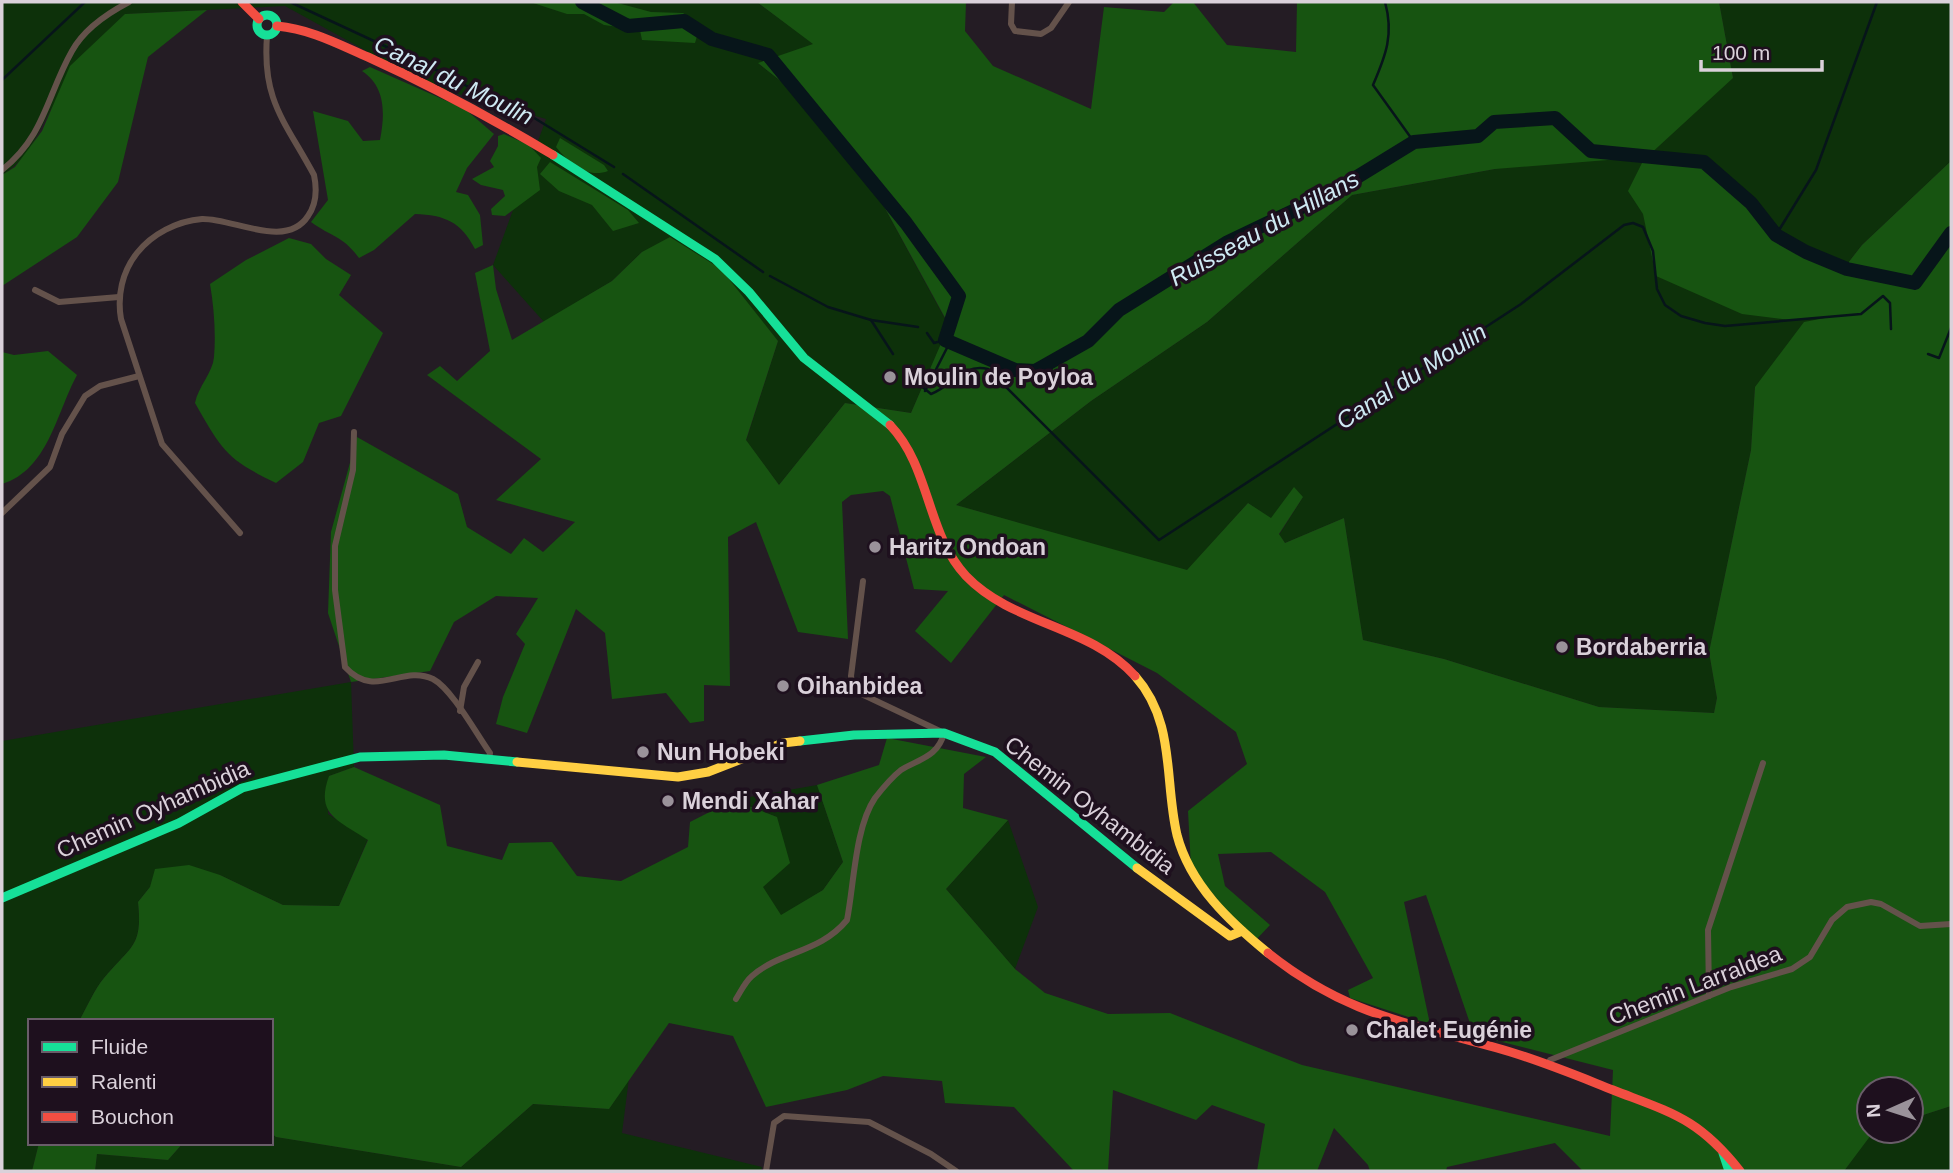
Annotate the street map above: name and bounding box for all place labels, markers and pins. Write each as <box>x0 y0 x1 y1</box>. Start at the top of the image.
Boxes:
place label: Moulin de Poyloa <box>904 364 1093 390</box>
marker: Moulin de Poyloa <box>882 369 898 385</box>
place label: Haritz Ondoan <box>889 534 1046 560</box>
marker: Haritz Ondoan <box>867 539 883 555</box>
place label: Bordaberria <box>1576 634 1707 660</box>
marker: Bordaberria <box>1554 639 1570 655</box>
place label: Oihanbidea <box>797 673 922 699</box>
marker: Oihanbidea <box>775 678 791 694</box>
place label: Nun Hobeki <box>657 739 785 765</box>
marker: Nun Hobeki <box>635 744 651 760</box>
place label: Mendi Xahar <box>682 788 819 814</box>
marker: Mendi Xahar <box>660 793 676 809</box>
place label: Chalet Eugénie <box>1366 1017 1532 1043</box>
marker: Chalet Eugénie <box>1344 1022 1360 1038</box>

